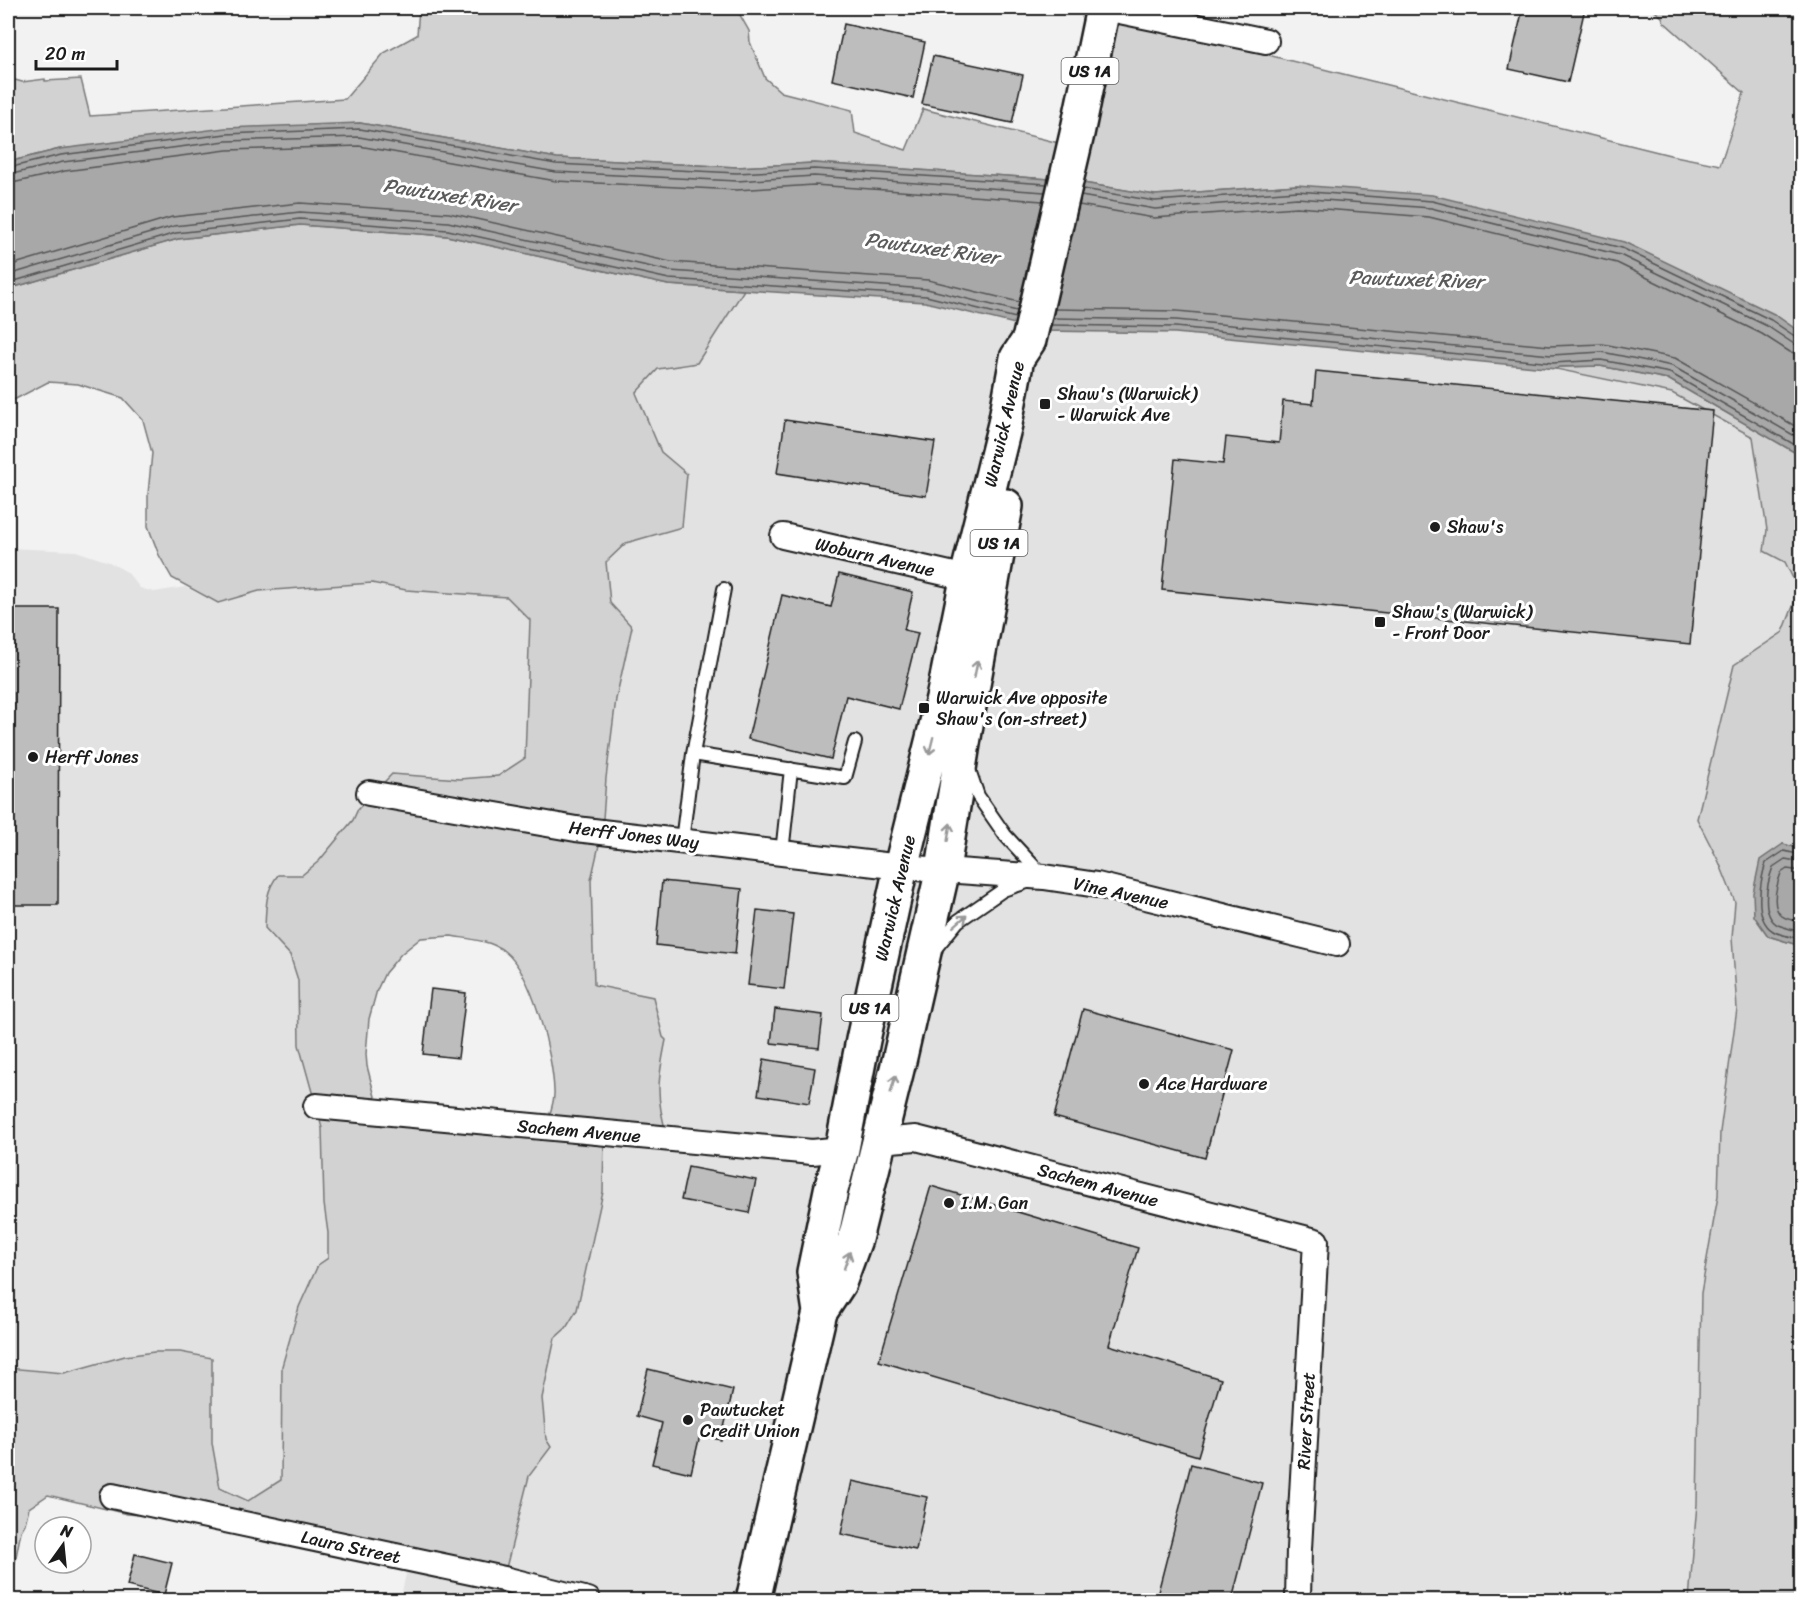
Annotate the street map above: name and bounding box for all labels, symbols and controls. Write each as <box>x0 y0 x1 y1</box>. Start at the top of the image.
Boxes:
scale bar <box>36 33 117 71</box>
text: 20 m <box>45 38 85 70</box>
road number: US 1A <box>1062 58 1118 84</box>
water label: Pawtuxet River <box>381 168 523 224</box>
water label: Pawtuxet River <box>863 222 1005 276</box>
water label: Pawtuxet River <box>1348 260 1488 299</box>
street label: Warwick Avenue <box>974 358 1034 490</box>
place label: Shaw's (Warwick) - Warwick Ave <box>1057 378 1199 431</box>
marker: Shaw's (Warwick) - Warwick Ave <box>1038 397 1052 411</box>
place label: Shaw's <box>1447 511 1504 543</box>
marker: Shaw's <box>1428 520 1442 534</box>
street label: Woburn Avenue <box>812 528 938 586</box>
road number: US 1A <box>970 530 1028 556</box>
place label: Shaw's (Warwick) - Front Door <box>1392 596 1534 649</box>
marker: Shaw's (Warwick) - Front Door <box>1373 615 1387 629</box>
one-way arrow <box>971 660 982 680</box>
place label: Warwick Ave opposite Shaw's (on-street) <box>936 682 1108 735</box>
marker: Warwick Ave opposite Shaw's (on-street) <box>917 701 931 715</box>
one-way arrow <box>925 736 937 755</box>
place label: Herff Jones <box>45 741 139 773</box>
marker: Herff Jones <box>26 750 40 764</box>
street label: Herff Jones Way <box>567 811 702 859</box>
one-way arrow <box>943 823 954 843</box>
street label: Warwick Avenue <box>865 832 925 964</box>
street label: Vine Avenue <box>1070 867 1172 919</box>
one-way arrow <box>952 914 967 928</box>
road number: US 1A <box>842 995 898 1021</box>
place label: Ace Hardware <box>1155 1068 1267 1100</box>
one-way arrow <box>888 1075 900 1094</box>
marker: Ace Hardware <box>1137 1077 1151 1091</box>
street label: Sachem Avenue <box>516 1110 642 1152</box>
street label: Sachem Avenue <box>1034 1154 1162 1216</box>
place label: I.M. Gan <box>960 1187 1029 1219</box>
marker: I.M. Gan <box>942 1196 956 1210</box>
one-way arrow <box>843 1251 854 1270</box>
street label: River Street <box>1287 1371 1325 1470</box>
place label: Pawtucket Credit Union <box>700 1394 800 1447</box>
marker: Pawtucket Credit Union <box>681 1413 695 1427</box>
north arrow <box>33 1515 93 1575</box>
text: N <box>57 1515 77 1547</box>
street label: Laura Street <box>298 1521 404 1573</box>

